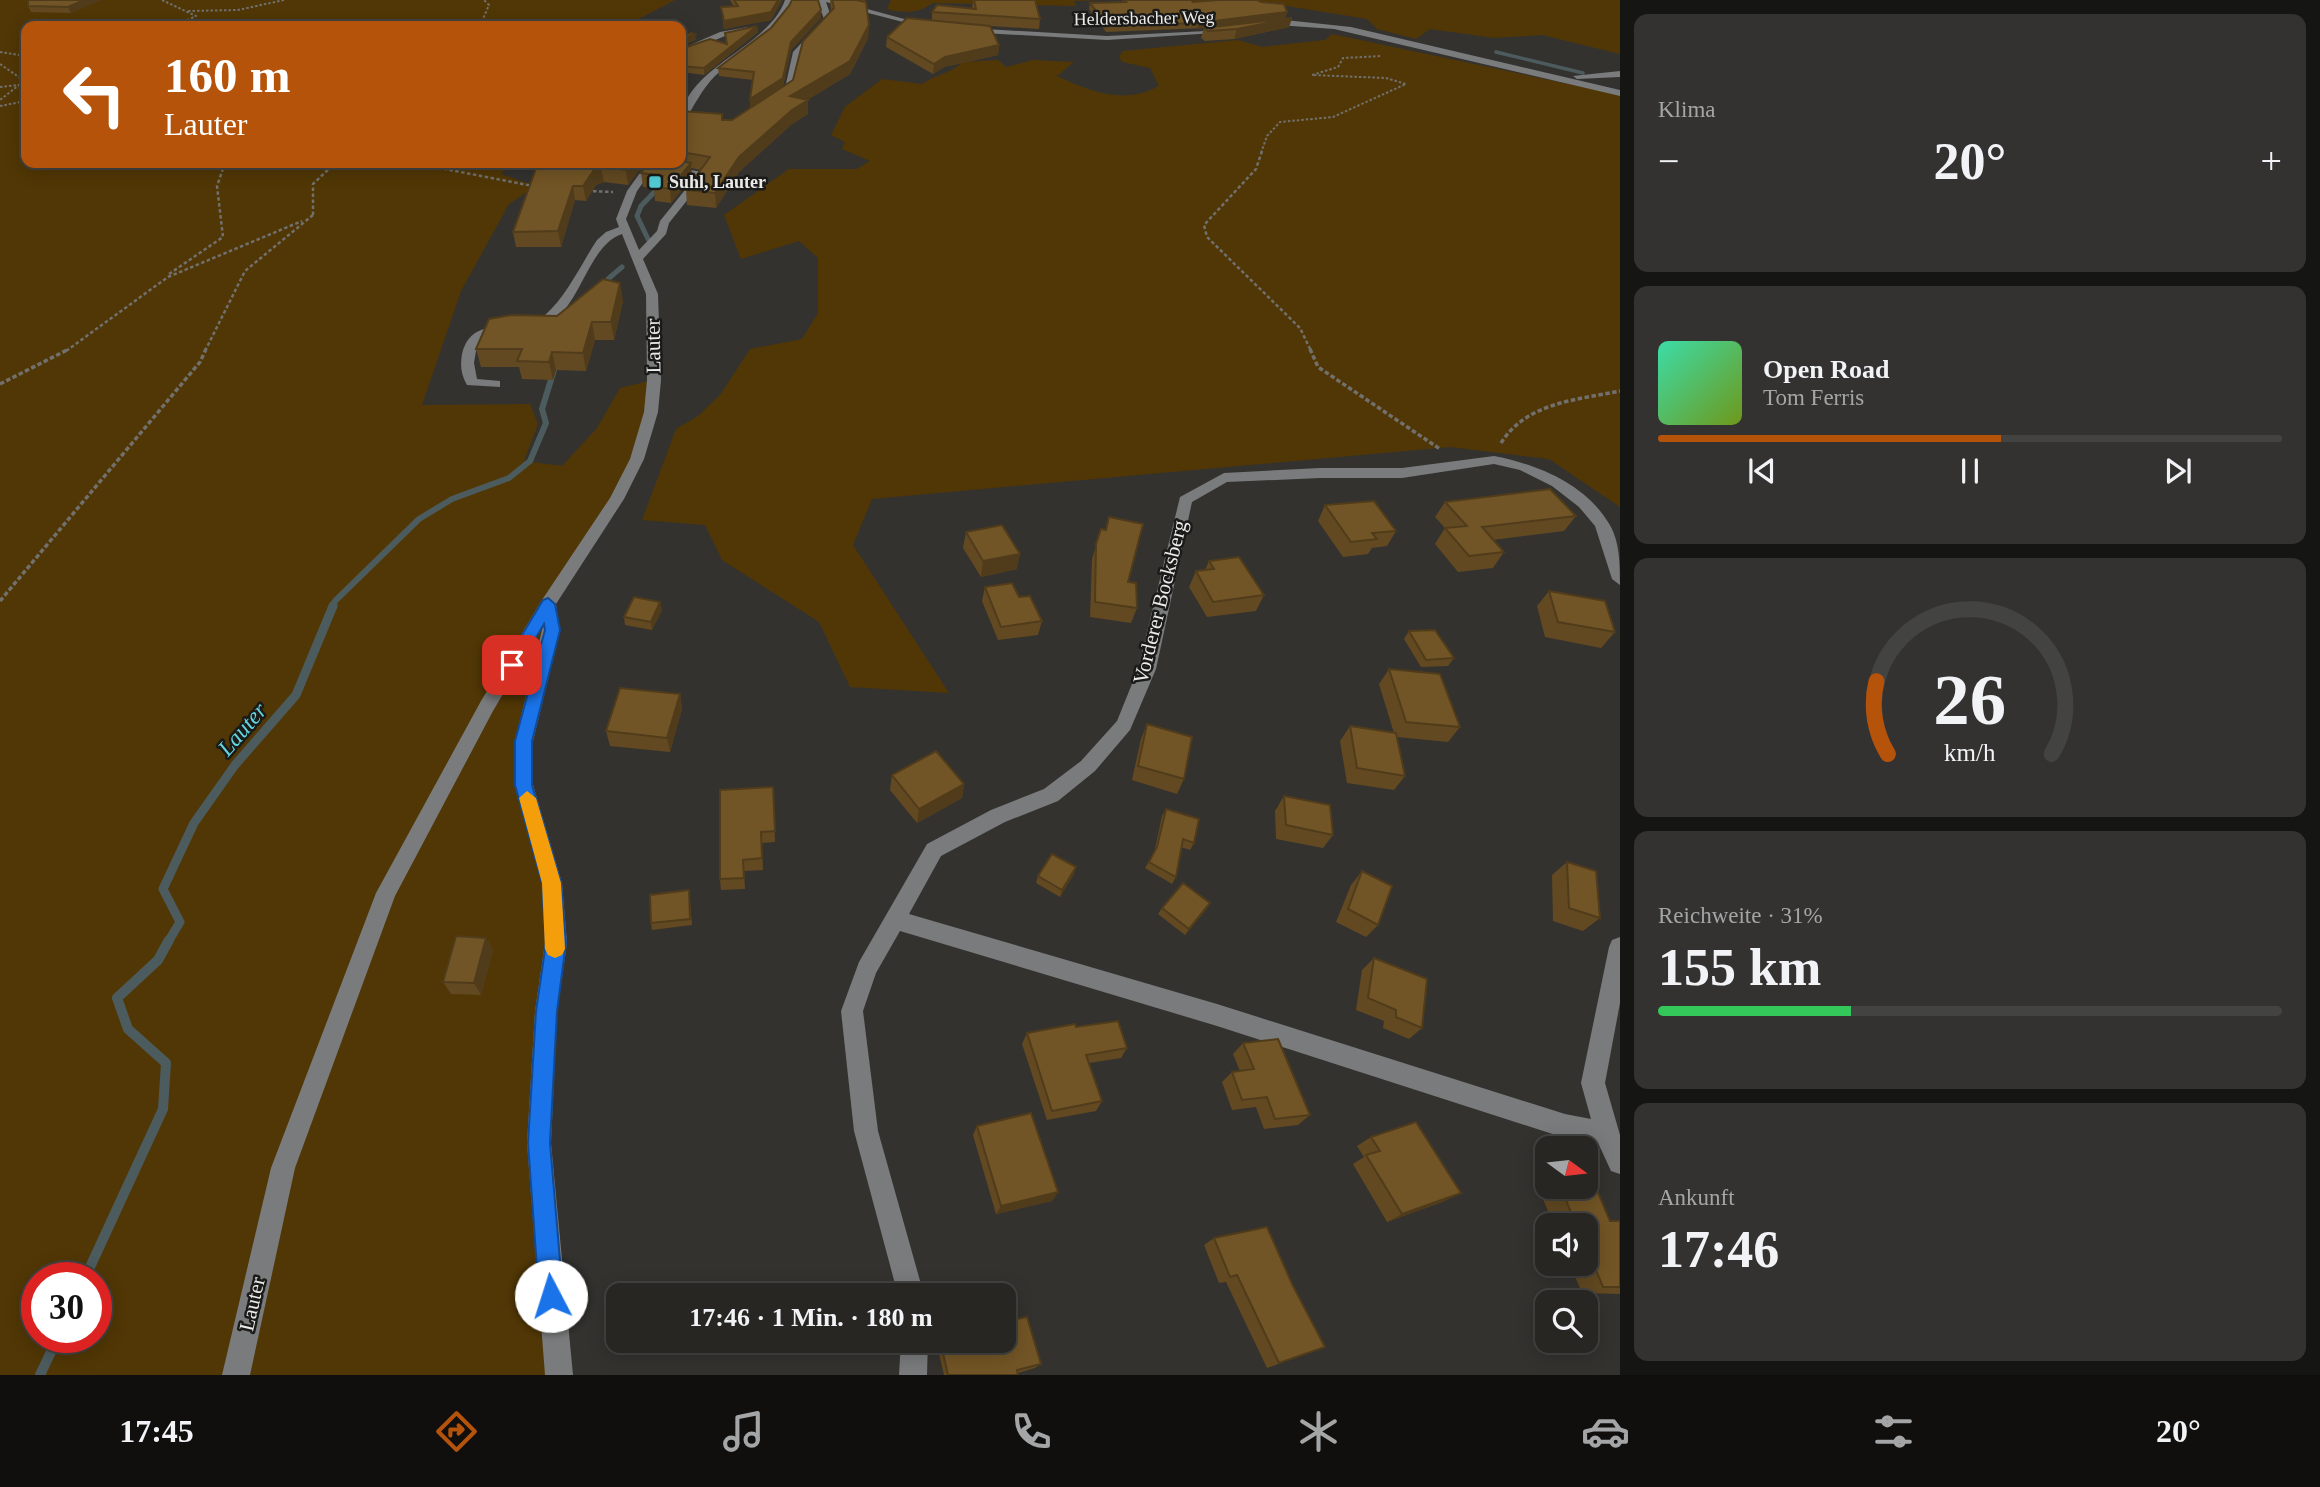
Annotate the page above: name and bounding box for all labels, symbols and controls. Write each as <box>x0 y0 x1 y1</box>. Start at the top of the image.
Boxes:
street label: Heldersbacher Weg <box>1074 7 1214 29</box>
text: 160 m <box>164 48 291 103</box>
icon: left <box>49 49 140 140</box>
text: Klima <box>1658 97 1716 122</box>
text: Lauter <box>164 106 248 142</box>
text: 20° <box>1934 133 2006 190</box>
text: − <box>1658 140 1679 182</box>
text: + <box>2261 140 2282 182</box>
place label: Suhl, Lauter <box>669 172 766 192</box>
marker: Suhl, Lauter <box>647 174 663 190</box>
street label: Lauter <box>641 318 665 374</box>
text: Open Road <box>1763 355 1889 384</box>
text: Tom Ferris <box>1763 385 1864 410</box>
icon: previous <box>1743 452 1781 490</box>
icon: pause <box>1951 452 1989 490</box>
icon: next <box>2159 452 2197 490</box>
street label: Vorderer Bocksberg <box>1128 517 1192 686</box>
pin <box>482 635 542 695</box>
icon: arrive <box>493 646 531 684</box>
text: 26 <box>1934 659 2006 740</box>
water label: Lauter <box>212 697 273 761</box>
text: km/h <box>1944 738 1996 765</box>
text: Reichweite · 31% <box>1658 903 1823 928</box>
text: 155 km <box>1658 939 1821 996</box>
north arrow <box>1535 1136 1598 1199</box>
map controls <box>1535 1136 1598 1353</box>
text: Ankunft <box>1658 1185 1735 1210</box>
button: sound <box>1535 1213 1598 1276</box>
text: 17:46 <box>1658 1221 1779 1278</box>
position arrow <box>514 1259 588 1333</box>
speed limit sign: 30 <box>21 1262 112 1353</box>
street label: Lauter <box>234 1275 270 1333</box>
button: search <box>1535 1290 1598 1353</box>
text: 17:46 · 1 Min. · 180 m <box>689 1303 933 1332</box>
icon: directions <box>432 1407 481 1456</box>
icon: music <box>719 1407 768 1456</box>
icon: phone <box>1007 1407 1056 1456</box>
icon: climate <box>1294 1407 1343 1456</box>
icon: car <box>1581 1407 1630 1456</box>
icon: filters <box>1869 1407 1918 1456</box>
text: 17:45 <box>119 1413 194 1449</box>
text: 20° <box>2156 1413 2201 1449</box>

